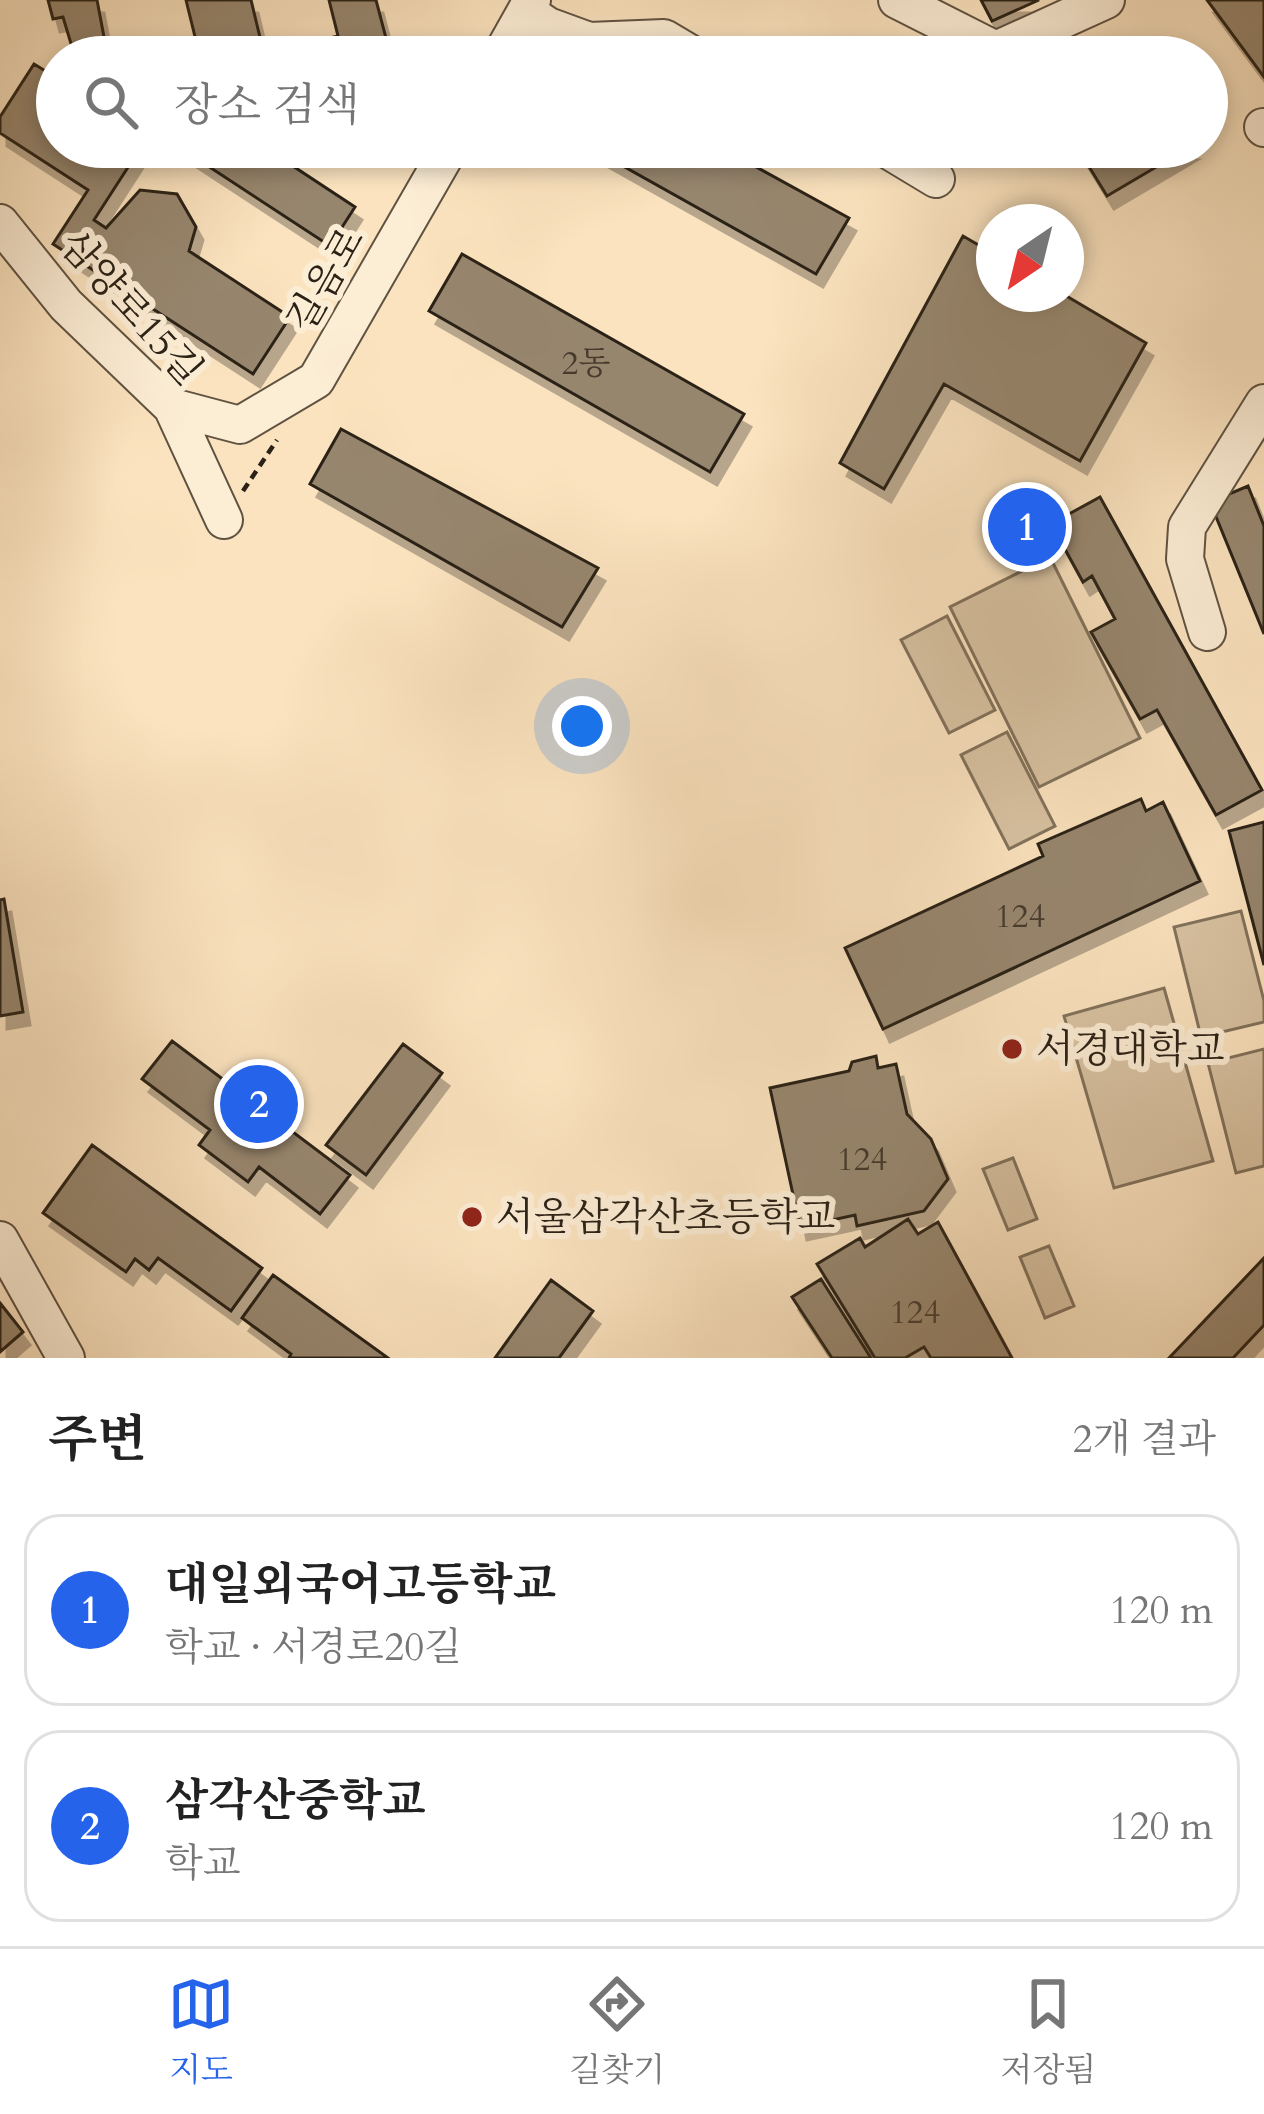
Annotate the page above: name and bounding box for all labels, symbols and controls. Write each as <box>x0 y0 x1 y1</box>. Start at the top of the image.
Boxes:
search box <box>36 36 1228 168</box>
icon: search <box>78 69 144 135</box>
text: 장소 검색 <box>174 75 360 136</box>
north arrow <box>976 204 1084 312</box>
street label: 길음로 <box>275 218 377 342</box>
street label: 삼양로15길 <box>48 219 214 397</box>
house number: 2동 <box>562 341 611 386</box>
pin: 1 <box>988 482 1066 572</box>
your location <box>552 696 612 756</box>
house number: 124 <box>995 894 1045 939</box>
place label: 서경대학교 <box>1036 1023 1224 1076</box>
marker: 서경대학교 <box>999 1036 1025 1062</box>
pin: 2 <box>220 1059 298 1149</box>
house number: 124 <box>837 1137 887 1182</box>
place label: 서울삼각산초등학교 <box>496 1191 835 1244</box>
marker: 서울삼각산초등학교 <box>459 1204 485 1230</box>
house number: 124 <box>890 1290 940 1335</box>
text: 주변 <box>48 1405 147 1475</box>
text: 2개 결과 <box>1073 1413 1216 1466</box>
text: 대일외국어고등학교 <box>165 1554 556 1615</box>
text: 1 <box>80 1584 100 1637</box>
text: 120 m <box>1110 1584 1213 1637</box>
text: 학교 · 서경로20길 <box>165 1621 462 1674</box>
text: 삼각산중학교 <box>165 1770 426 1831</box>
text: 2 <box>80 1800 100 1853</box>
text: 120 m <box>1110 1800 1213 1853</box>
text: 학교 <box>165 1837 240 1890</box>
tab: 지도 <box>168 1971 234 2093</box>
tab: 길찾기 <box>569 1971 665 2093</box>
tab: 저장됨 <box>1001 1971 1096 2093</box>

